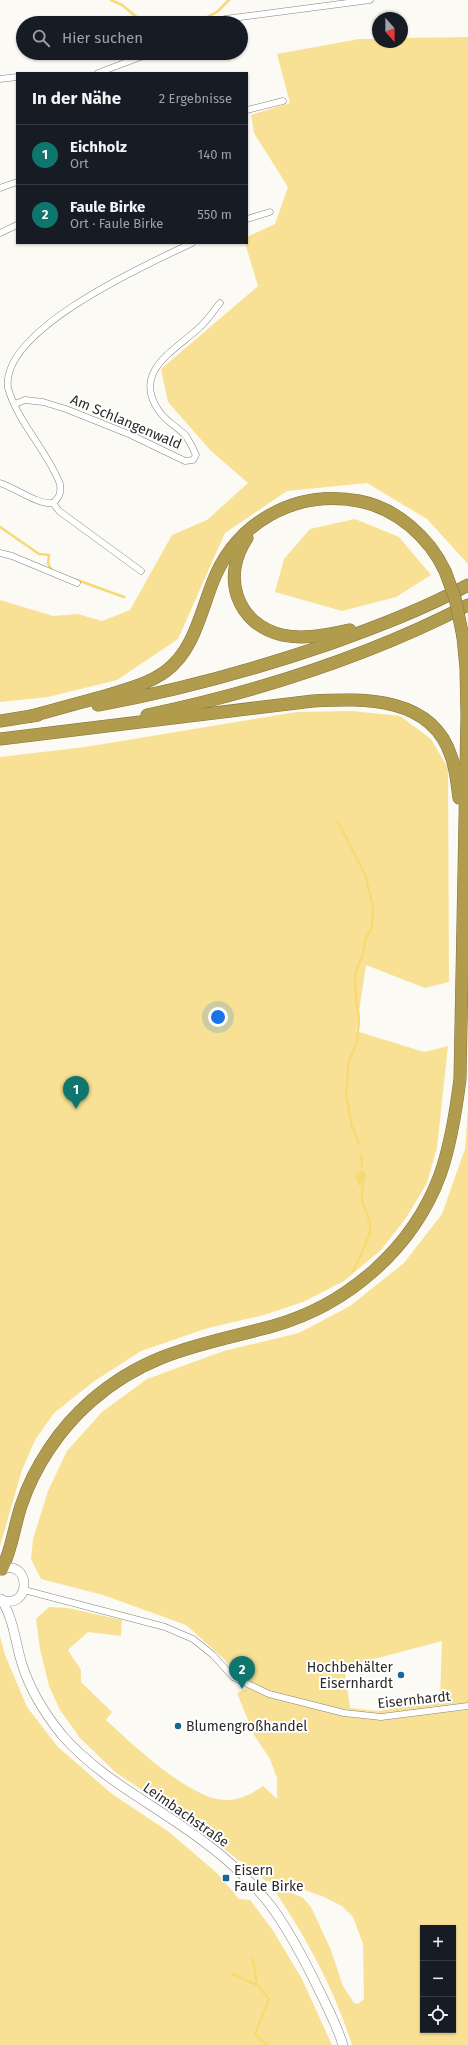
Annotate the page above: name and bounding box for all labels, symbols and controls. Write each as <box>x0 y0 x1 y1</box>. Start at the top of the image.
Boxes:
north arrow <box>372 12 408 48</box>
search box <box>16 16 248 60</box>
icon: search <box>30 27 52 49</box>
text: Hier suchen <box>62 29 143 47</box>
text: In der Nähe <box>32 88 121 109</box>
text: 2 Ergebnisse <box>159 91 232 106</box>
text: Eichholz <box>70 138 127 156</box>
text: 1 <box>42 147 48 162</box>
text: 140 m <box>198 147 232 162</box>
text: Ort <box>70 156 89 171</box>
text: Faule Birke <box>70 198 145 216</box>
text: 2 <box>42 207 48 222</box>
text: 550 m <box>197 207 232 222</box>
text: Ort · Faule Birke <box>70 216 163 231</box>
street label: Am Schlangenwald <box>68 391 184 453</box>
your location <box>208 1007 228 1027</box>
pin: 1 <box>63 1076 89 1109</box>
pin: 2 <box>229 1656 255 1689</box>
place label: Hochbehälter Eisernhardt <box>307 1659 394 1692</box>
marker: Hochbehälter Eisernhardt <box>396 1670 406 1680</box>
street label: Eisernhardt <box>377 1688 452 1712</box>
place label: Blumengroßhandel <box>186 1718 307 1735</box>
marker: Blumengroßhandel <box>173 1721 183 1731</box>
street label: Leimbachstraße <box>140 1779 232 1851</box>
place label: Eisern Faule Birke <box>234 1862 304 1895</box>
marker: Eisern Faule Birke <box>221 1873 231 1883</box>
map controls <box>420 1925 456 2033</box>
button: + <box>420 1925 456 1961</box>
button: − <box>420 1961 456 1997</box>
button: locate <box>420 1997 456 2033</box>

